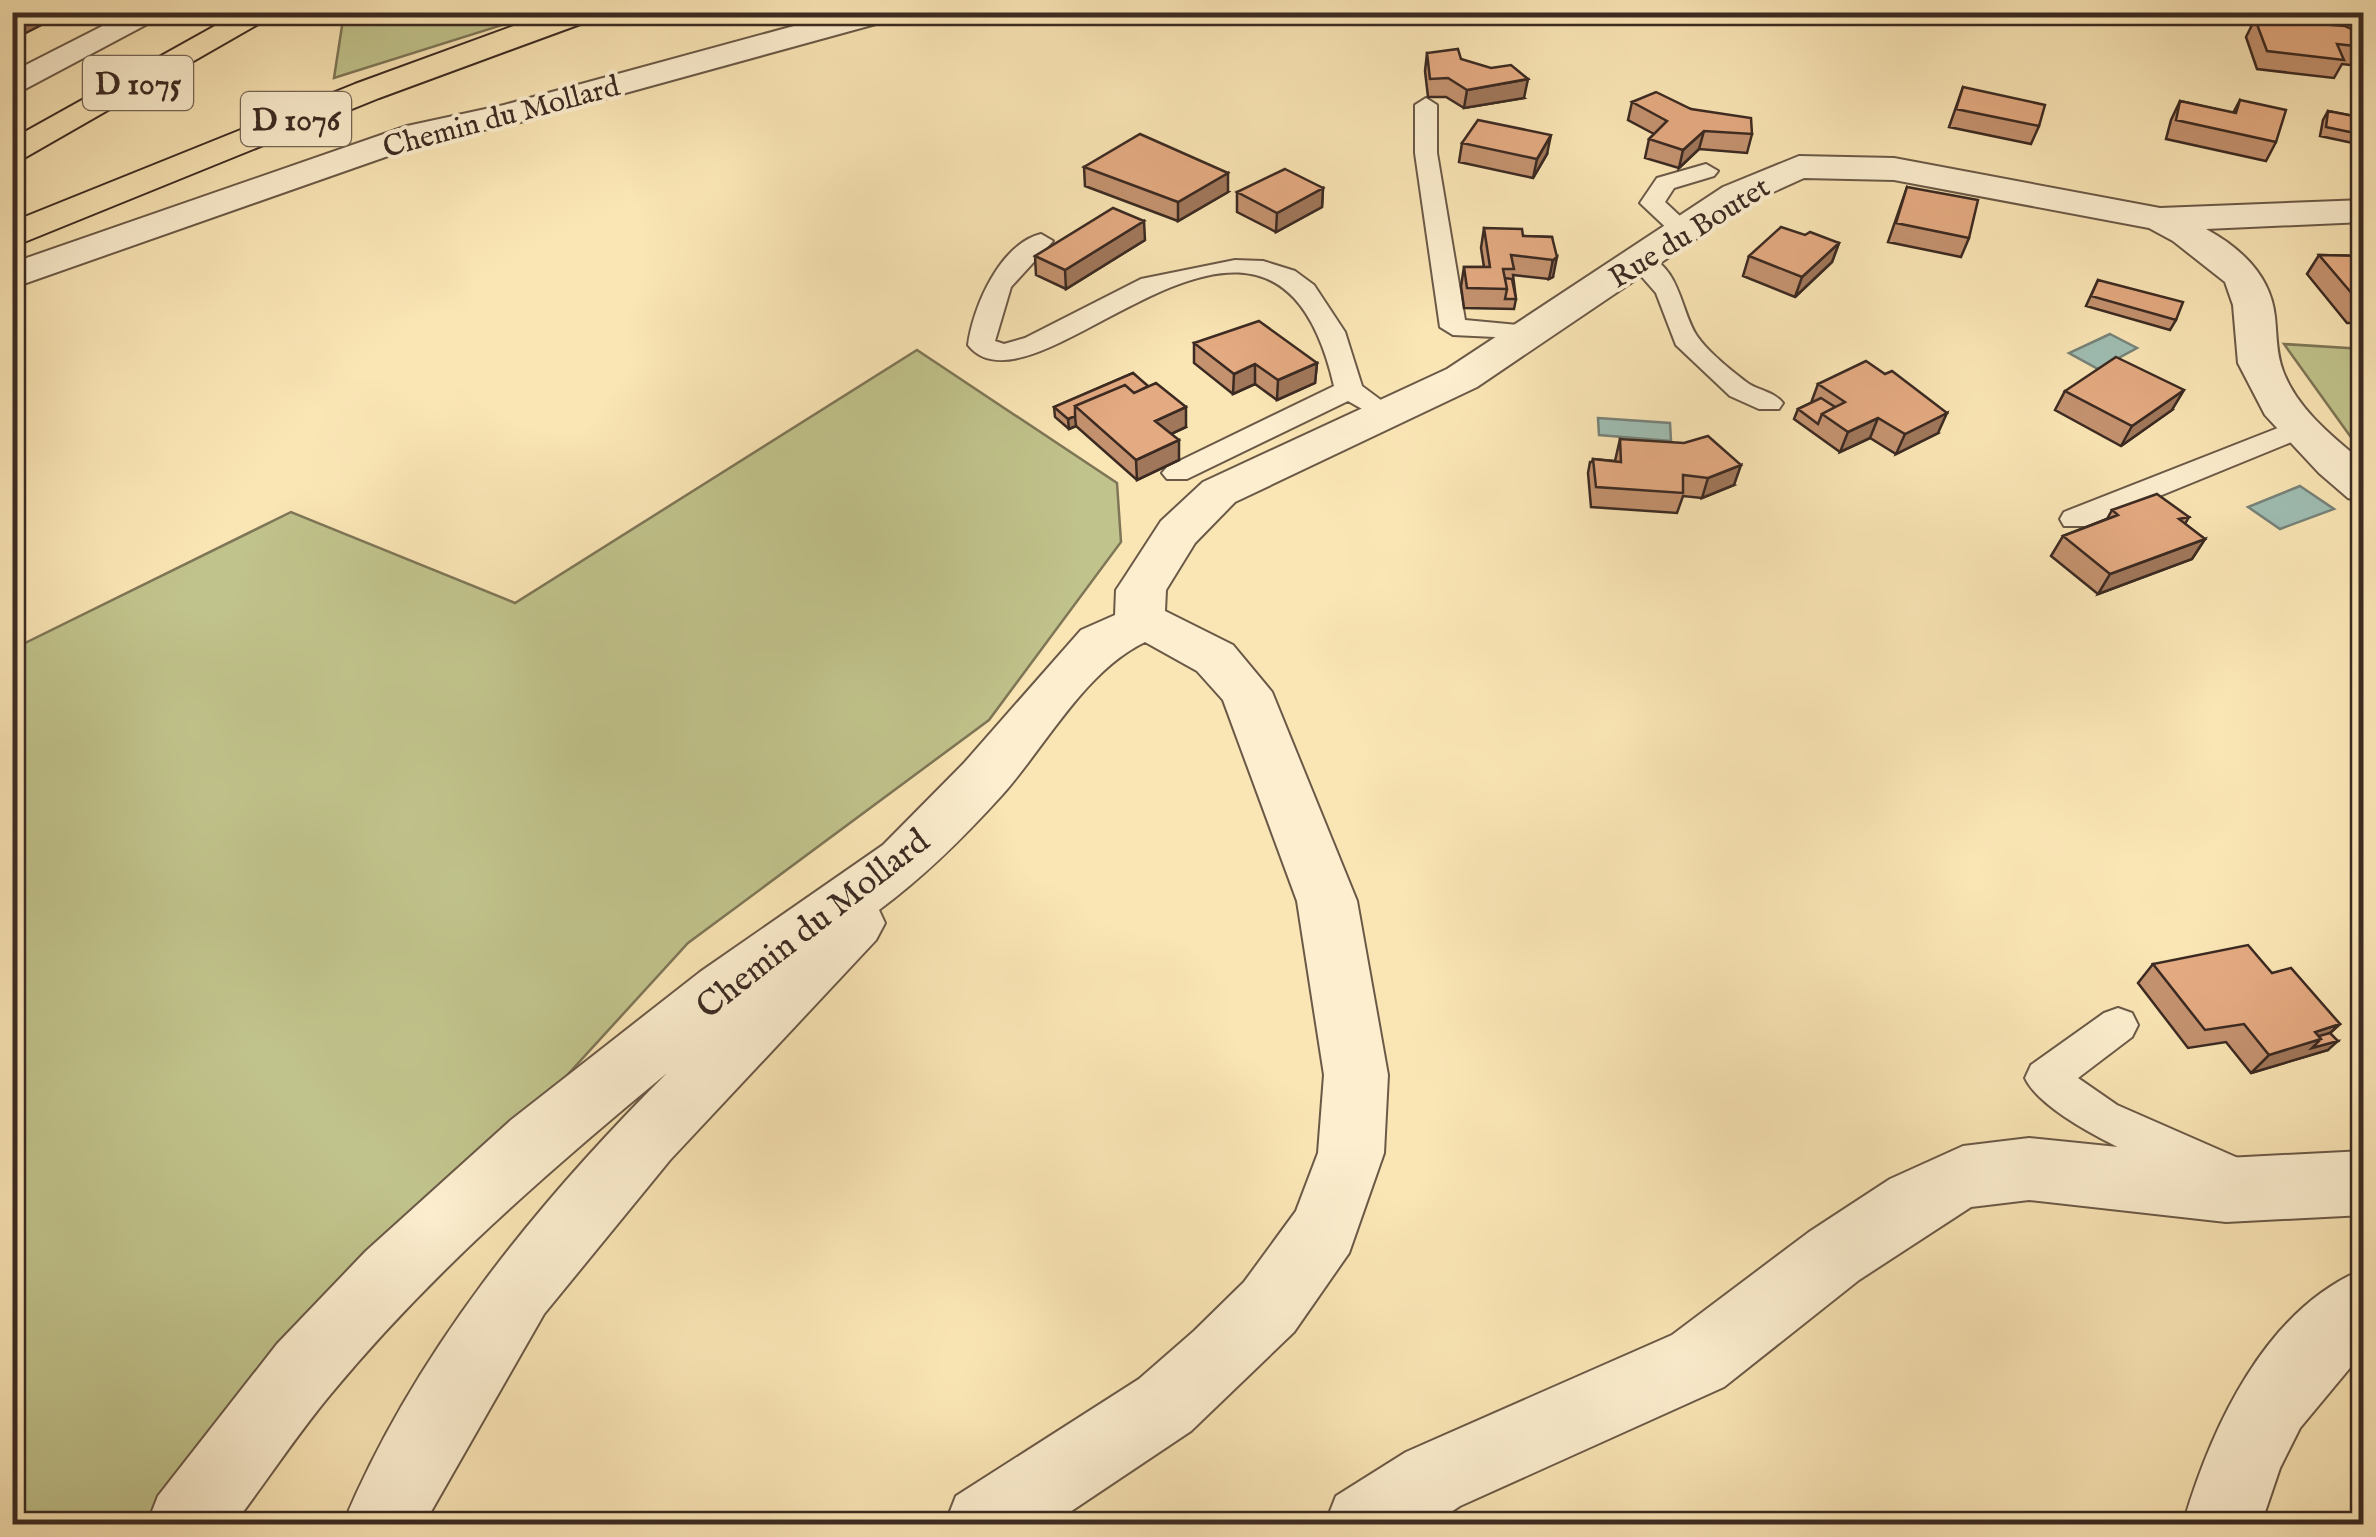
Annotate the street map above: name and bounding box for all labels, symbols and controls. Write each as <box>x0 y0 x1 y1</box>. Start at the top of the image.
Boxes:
road number: D 1075 <box>83 56 193 110</box>
street label: Chemin du Mollard <box>379 68 625 168</box>
road number: D 1076 <box>241 92 351 146</box>
street label: Rue du Boutet <box>1603 169 1778 298</box>
street label: Chemin du Mollard <box>688 820 939 1030</box>

